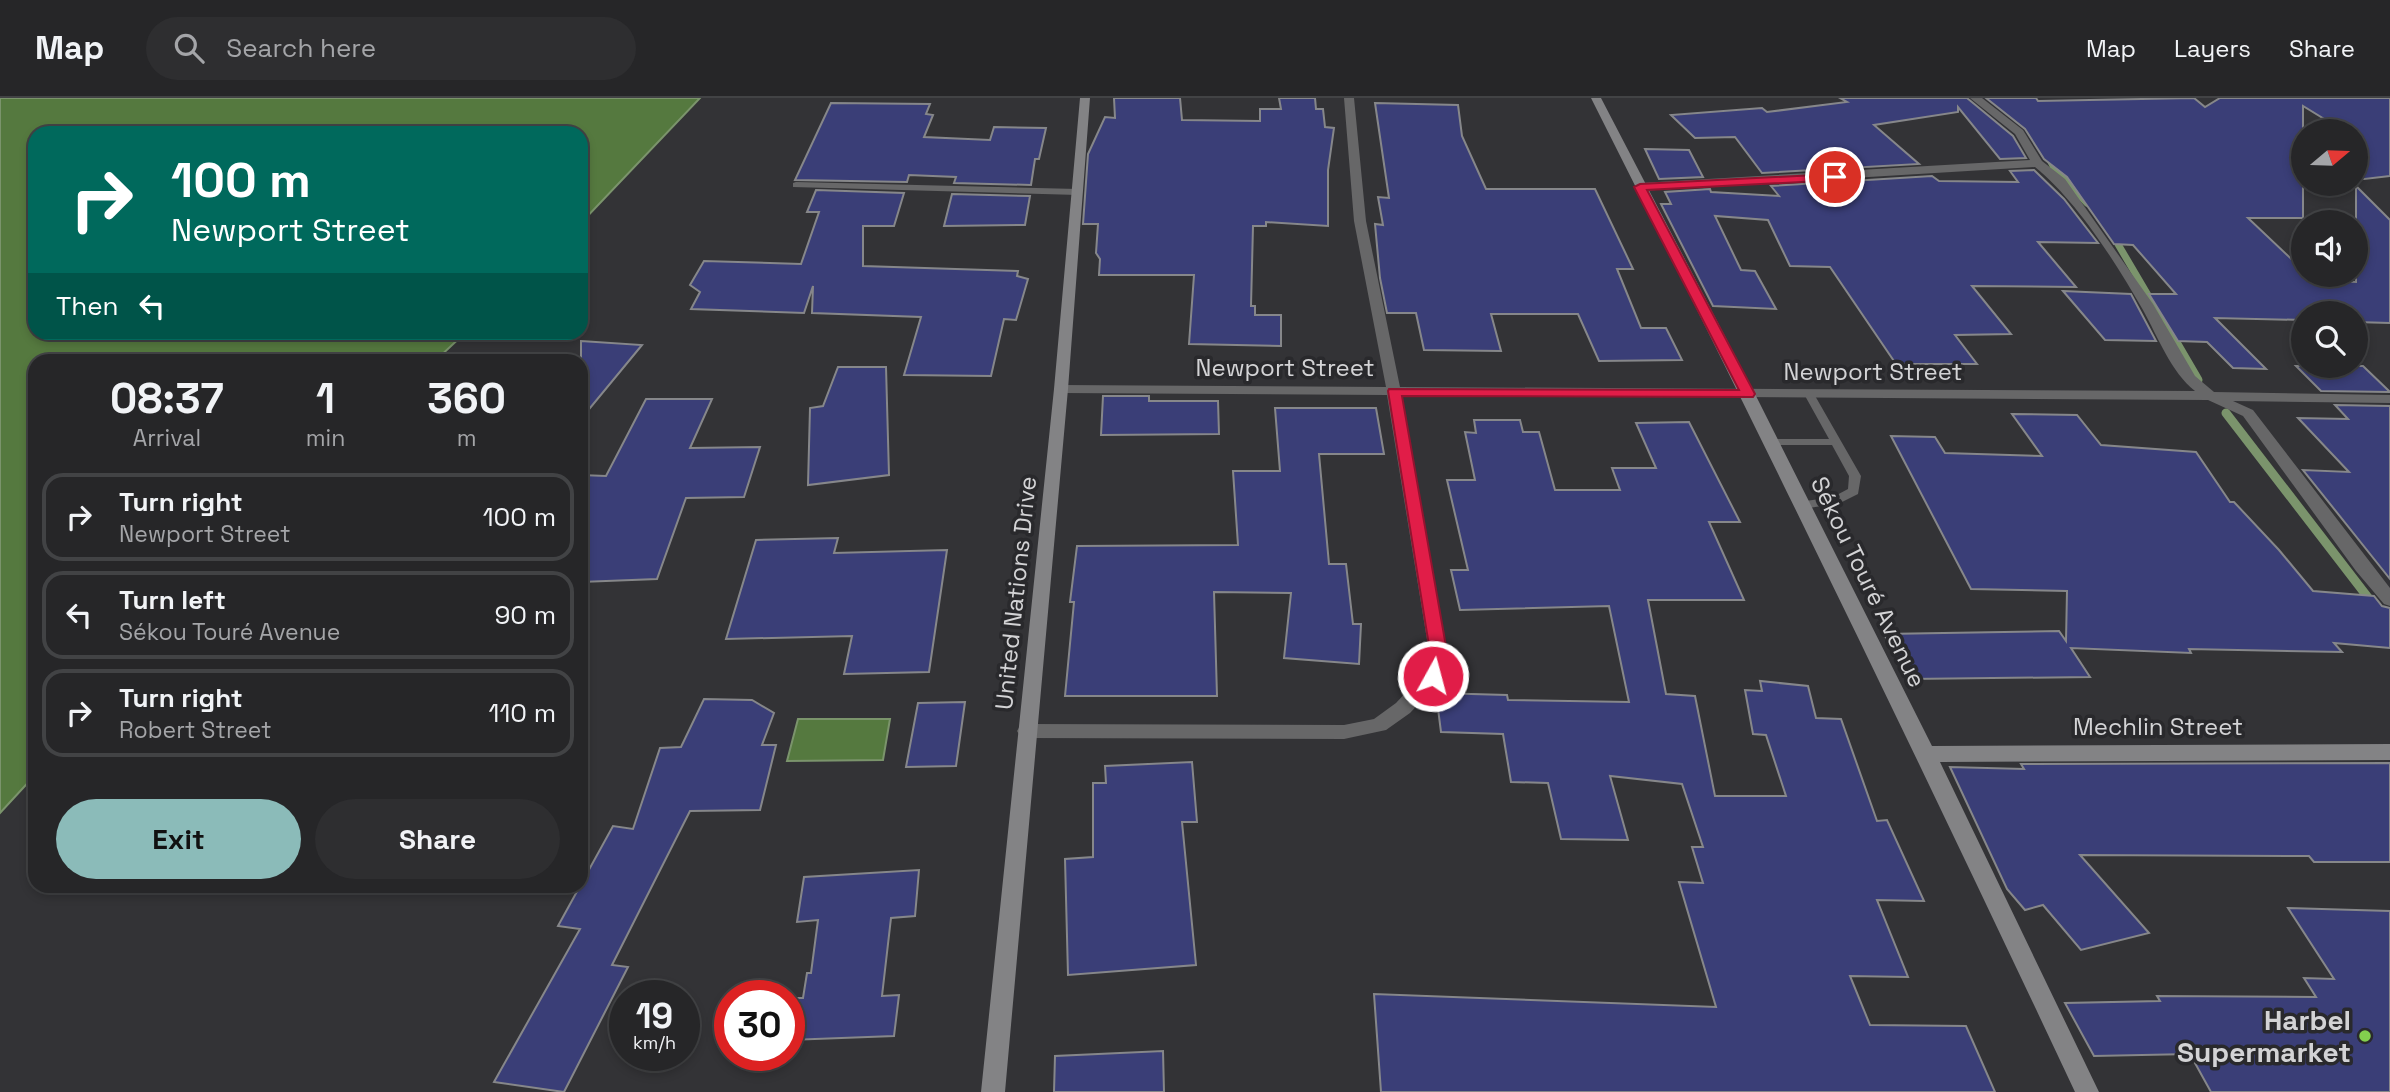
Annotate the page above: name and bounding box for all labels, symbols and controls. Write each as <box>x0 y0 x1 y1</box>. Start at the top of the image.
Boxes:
search box <box>146 17 636 80</box>
text: Map <box>35 27 104 69</box>
icon: search <box>170 29 208 67</box>
text: Search here <box>226 31 376 65</box>
text: Map <box>2086 33 2136 64</box>
text: Layers <box>2174 33 2251 64</box>
text: Share <box>2289 33 2355 64</box>
north arrow <box>2291 119 2368 196</box>
map controls <box>2291 119 2368 378</box>
pin <box>1805 147 1865 207</box>
text: 100 m <box>171 149 311 211</box>
icon: right <box>56 154 147 245</box>
icon: arrive <box>1816 158 1854 196</box>
text: Newport Street <box>171 210 410 250</box>
button: sound <box>2291 210 2368 287</box>
icon: left <box>133 287 171 325</box>
text: Then <box>56 289 119 323</box>
button: search <box>2291 301 2368 378</box>
street label: Newport Street <box>1195 352 1375 383</box>
street label: Newport Street <box>1783 356 1963 387</box>
text: 08:37 <box>110 372 224 425</box>
text: 1 <box>316 372 335 425</box>
text: 360 <box>427 372 506 425</box>
text: Arrival <box>133 423 201 453</box>
text: min <box>306 423 345 453</box>
text: m <box>457 423 477 453</box>
street label: Sékou Touré Avenue <box>1804 471 1933 692</box>
street label: United Nations Drive <box>988 475 1043 711</box>
text: Turn right <box>119 485 243 519</box>
icon: right <box>60 498 98 536</box>
text: 100 m <box>483 500 556 534</box>
text: Newport Street <box>119 519 291 549</box>
text: Turn left <box>119 583 226 617</box>
icon: left <box>60 596 98 634</box>
text: 90 m <box>494 598 556 632</box>
text: Sékou Touré Avenue <box>119 617 340 647</box>
position arrow <box>1396 639 1470 713</box>
text: Turn right <box>119 681 243 715</box>
icon: right <box>60 694 98 732</box>
text: 110 m <box>489 696 556 730</box>
street label: Mechlin Street <box>2073 711 2243 742</box>
text: Robert Street <box>119 715 272 745</box>
button: Exit <box>56 799 301 879</box>
button: Share <box>315 799 560 879</box>
speed limit sign: 30 <box>714 980 805 1071</box>
text: 19 <box>636 994 673 1038</box>
place label: Harbel Supermarket <box>2177 1002 2351 1070</box>
marker: Harbel Supermarket <box>2357 1028 2373 1044</box>
text: km/h <box>633 1031 676 1054</box>

